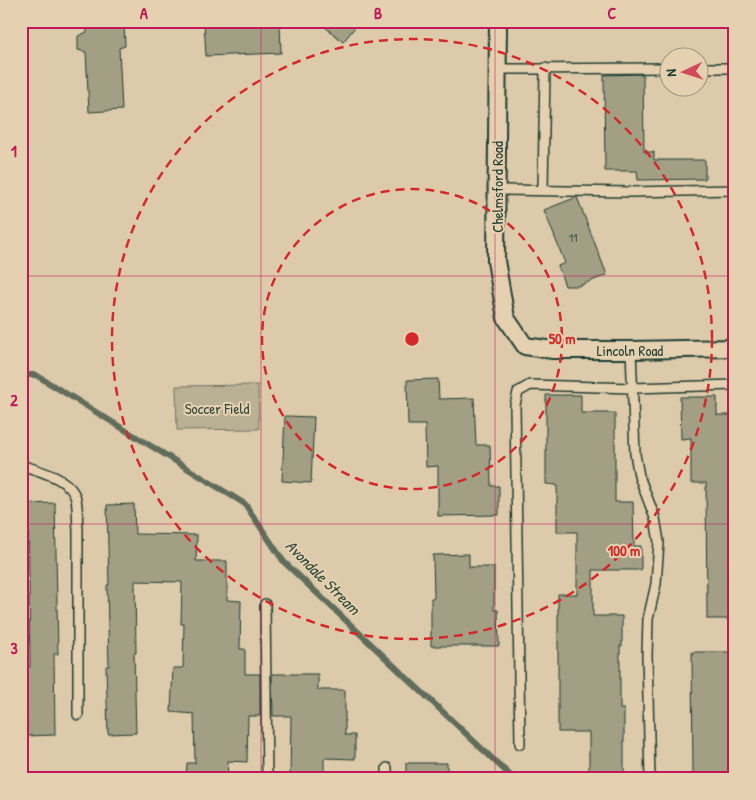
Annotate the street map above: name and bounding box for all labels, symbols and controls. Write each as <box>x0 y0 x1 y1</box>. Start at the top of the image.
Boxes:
text: A <box>140 2 148 24</box>
text: B <box>374 2 382 24</box>
text: C <box>608 2 617 24</box>
north arrow <box>658 48 708 98</box>
text: N <box>661 68 680 77</box>
text: 1 <box>11 140 17 162</box>
street label: Chelmsford Road <box>487 141 508 233</box>
house number: 11 <box>569 229 577 246</box>
text: 50 m <box>549 328 575 349</box>
centre of rings <box>403 330 421 348</box>
street label: Lincoln Road <box>597 340 663 361</box>
text: 2 <box>10 389 18 411</box>
park label: Soccer Field <box>185 398 249 419</box>
water label: Avondale Stream <box>281 535 366 620</box>
text: 100 m <box>608 540 640 561</box>
text: 3 <box>10 637 18 659</box>

